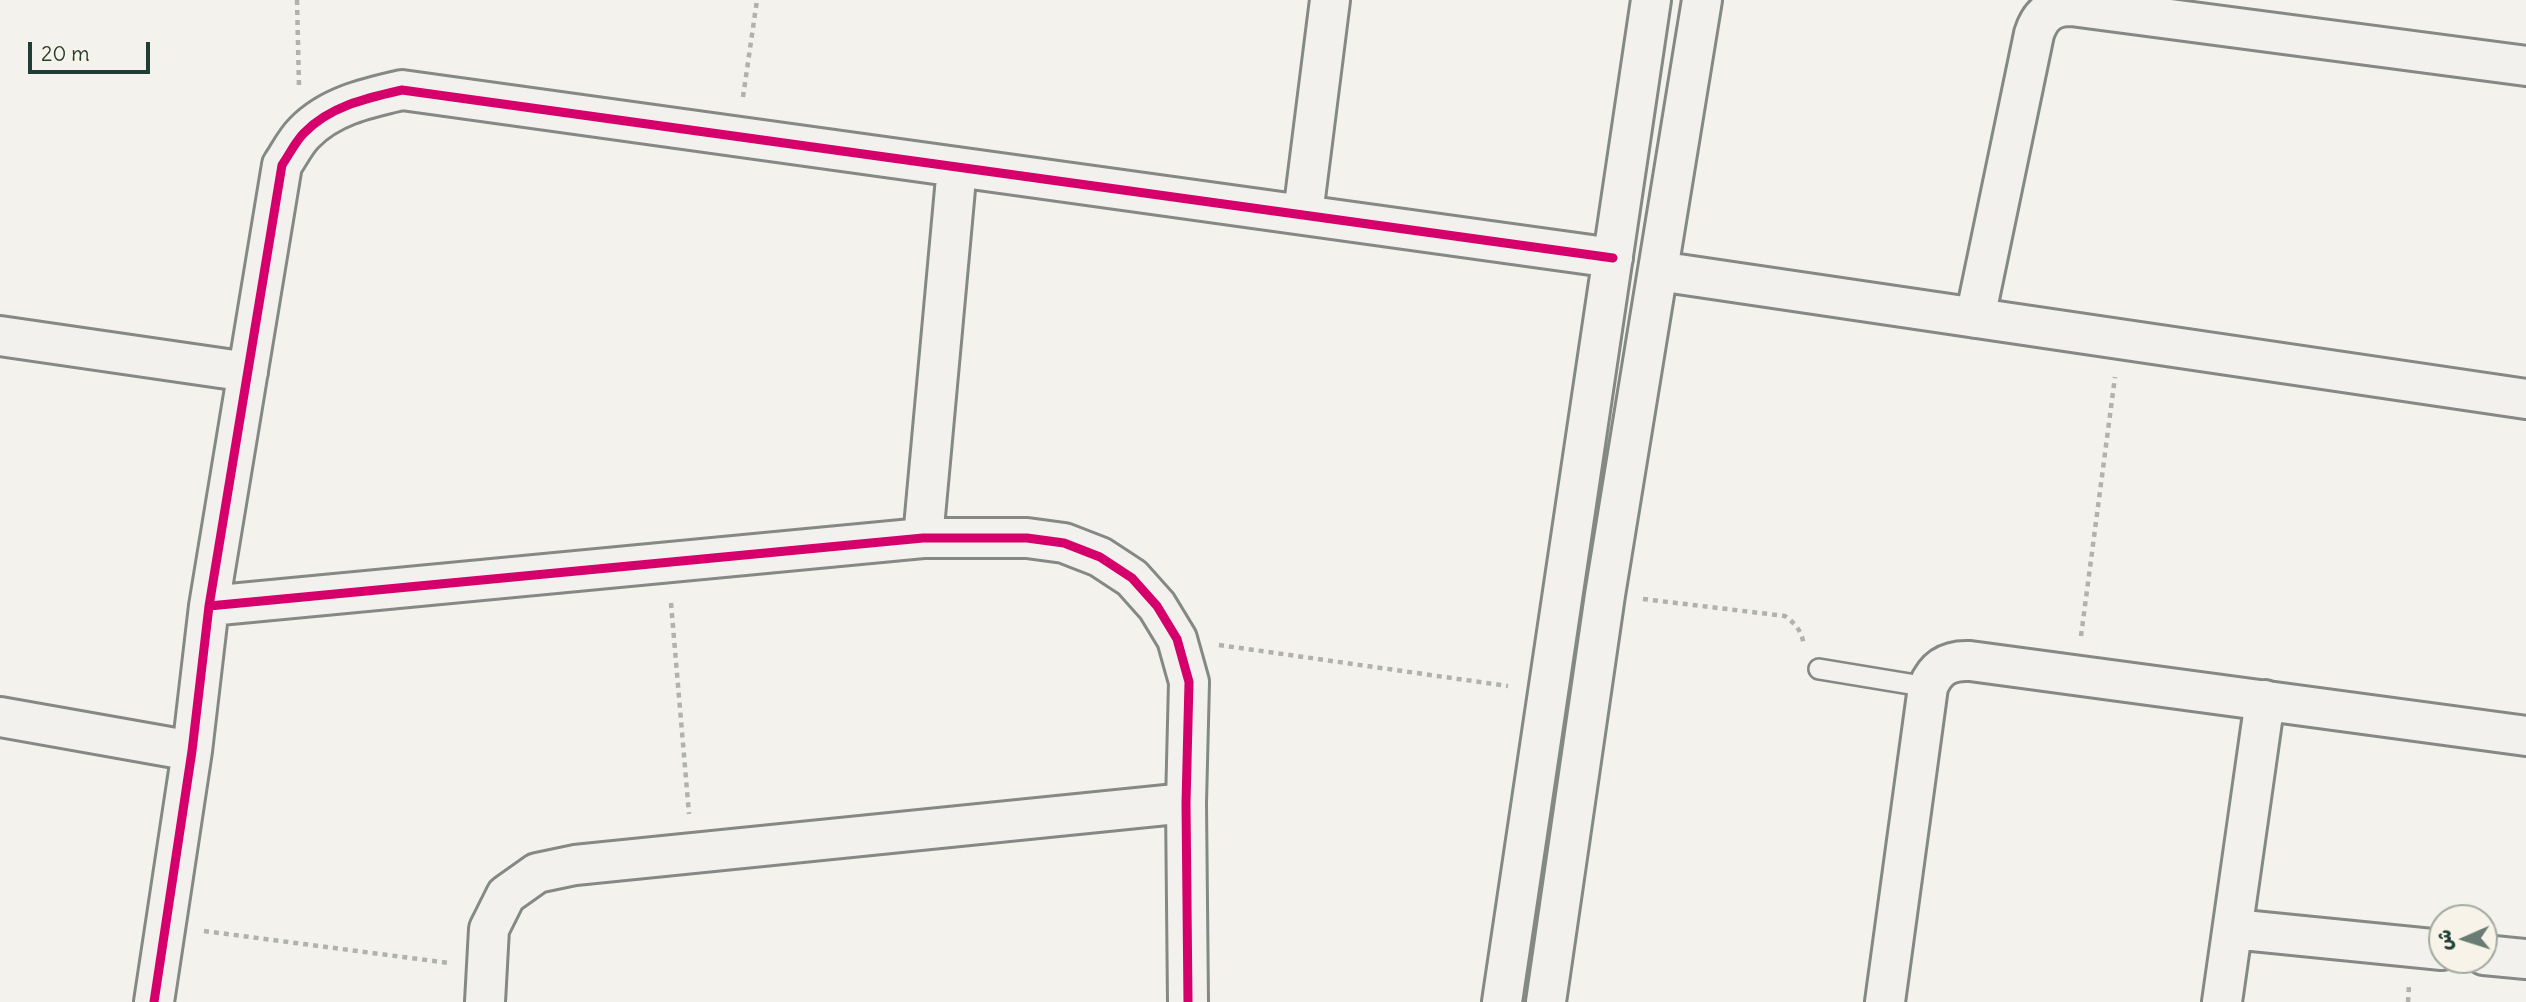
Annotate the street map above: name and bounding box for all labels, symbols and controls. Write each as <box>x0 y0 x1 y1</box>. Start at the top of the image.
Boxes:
scale bar <box>32 28 154 72</box>
text: 20 m <box>41 40 90 67</box>
north arrow <box>2428 904 2498 974</box>
text: ش <box>2431 929 2457 951</box>

